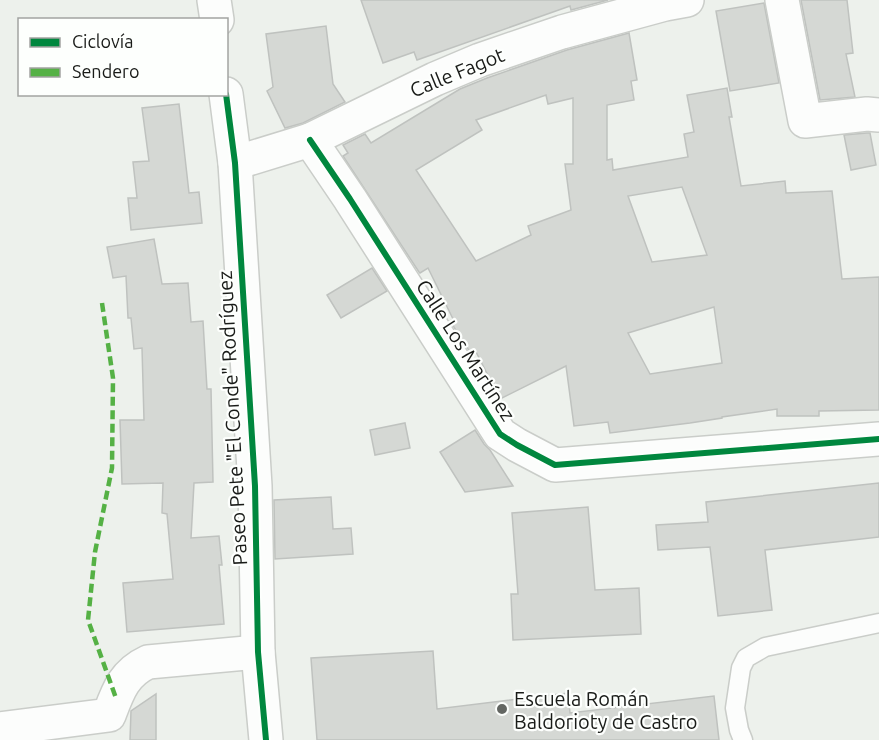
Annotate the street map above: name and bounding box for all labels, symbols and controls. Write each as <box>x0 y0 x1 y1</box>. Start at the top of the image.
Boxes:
legend <box>18 18 228 96</box>
text: Ciclovía <box>72 31 133 51</box>
street label: Calle Fagot <box>406 43 508 101</box>
text: Sendero <box>72 61 139 81</box>
street label: Paseo Pete "El Conde" Rodríguez <box>213 270 251 566</box>
street label: Calle Los Martínez <box>412 275 520 425</box>
place label: Escuela Román Baldorioty de Castro <box>514 687 698 733</box>
marker: Escuela Román Baldorioty de Castro <box>495 702 509 716</box>

